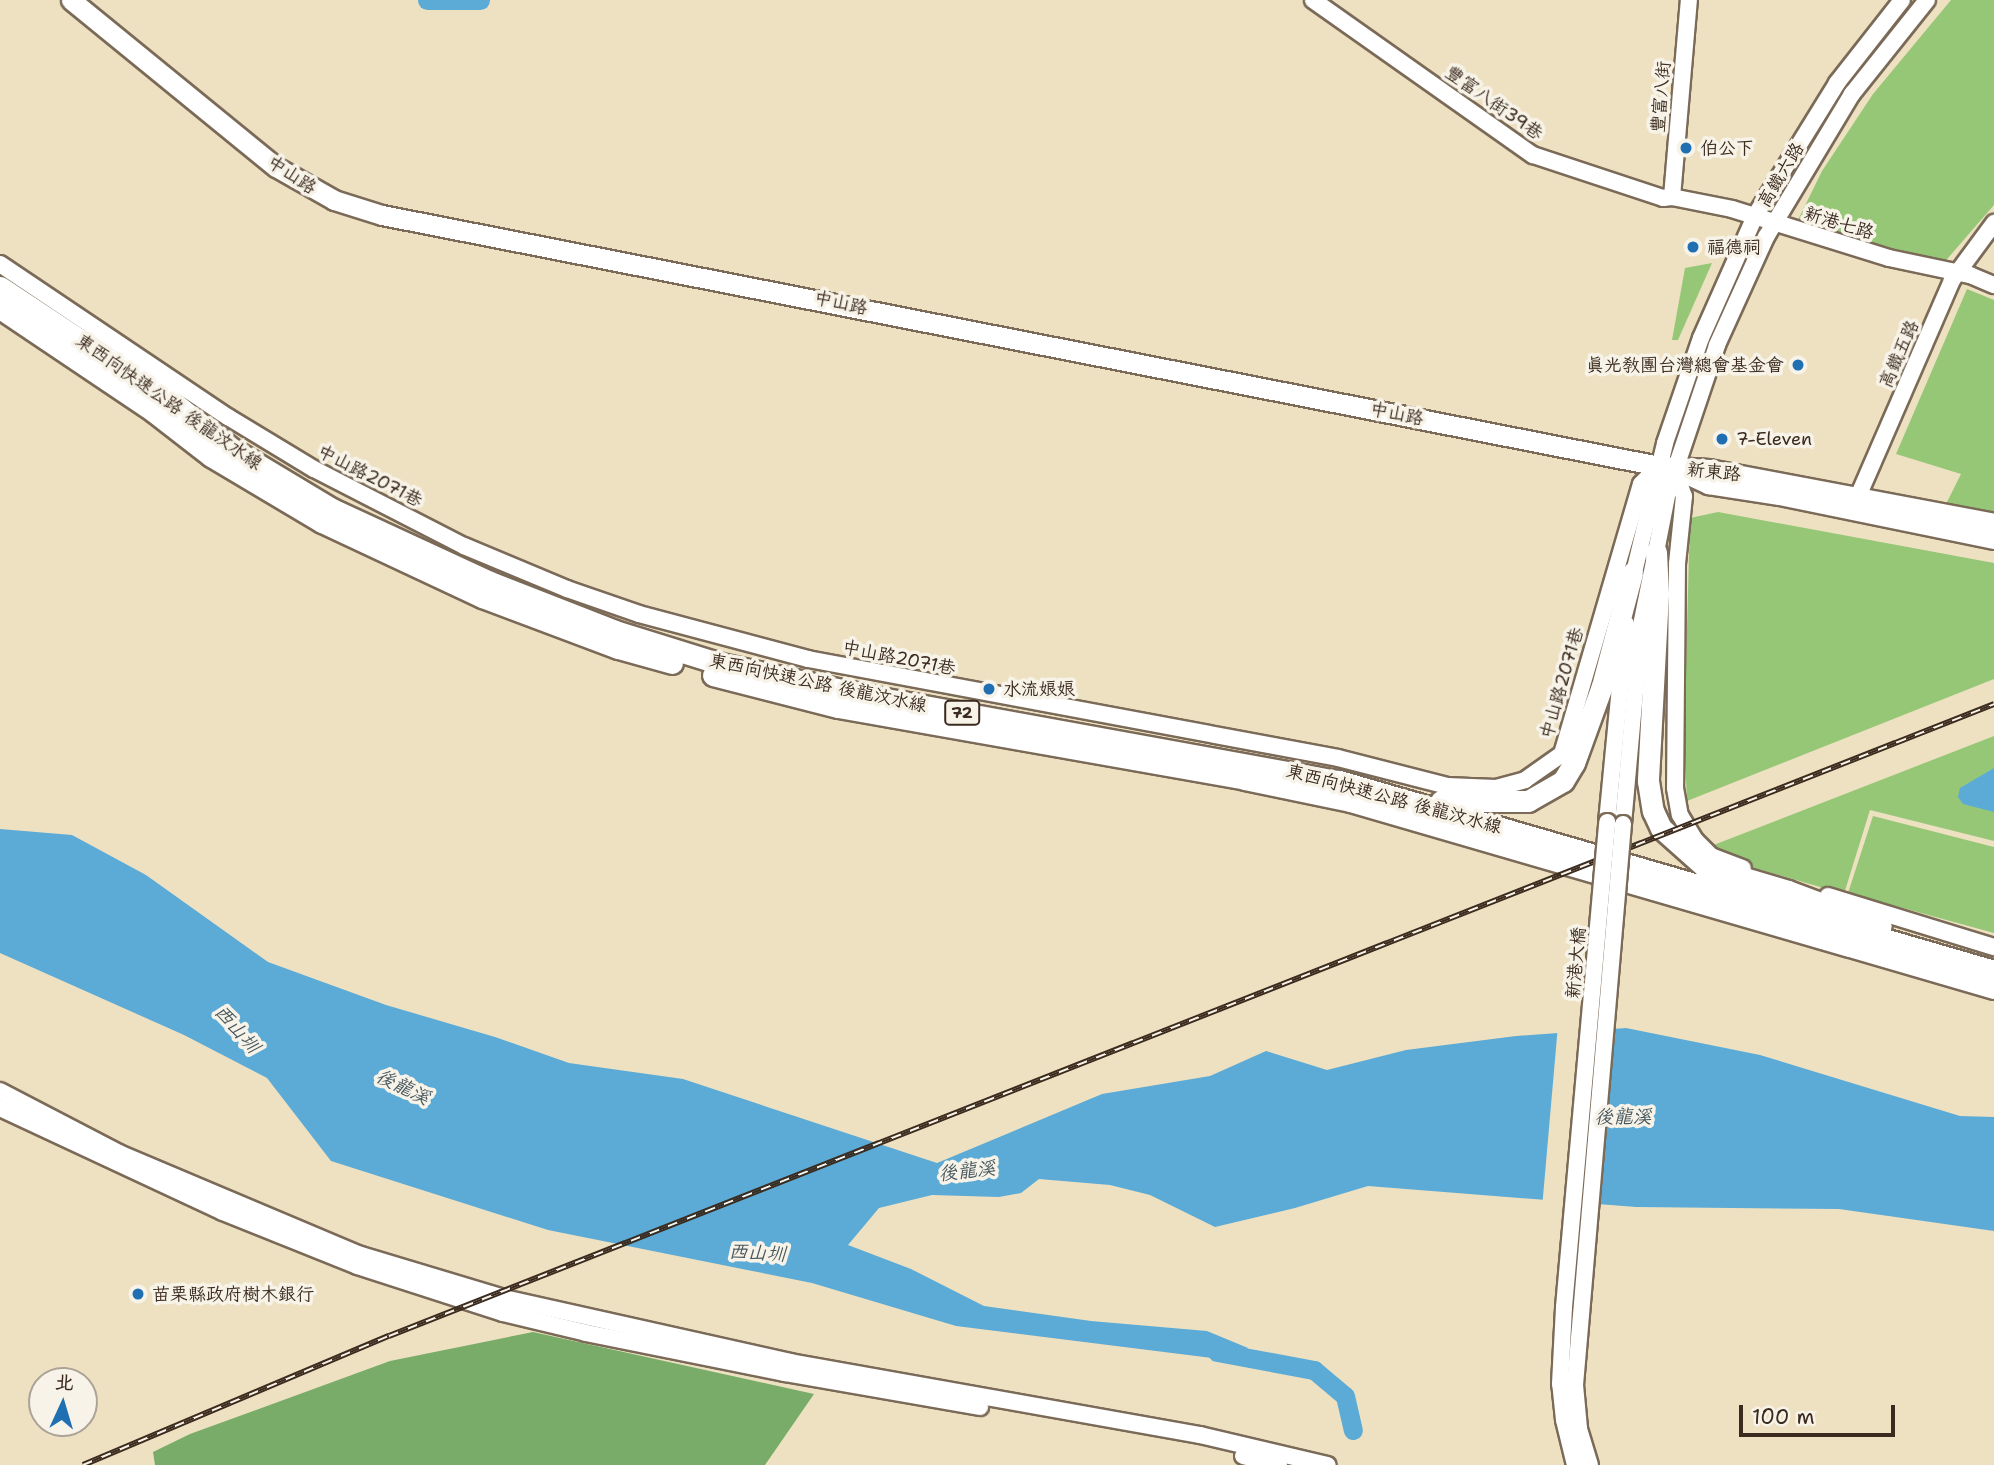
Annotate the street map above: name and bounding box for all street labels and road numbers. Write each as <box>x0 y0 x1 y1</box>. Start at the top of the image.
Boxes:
street label: 豐富八街 <box>1647 60 1675 134</box>
street label: 豐富八街39巷 <box>1441 61 1547 145</box>
street label: 高鐵六路 <box>1753 139 1809 211</box>
street label: 中山路 <box>263 151 321 199</box>
street label: 新港七路 <box>1801 202 1877 244</box>
street label: 中山路 <box>812 287 870 319</box>
street label: 高鐵五路 <box>1874 317 1924 391</box>
street label: 東西向快速公路 後龍汶水線 <box>72 329 266 475</box>
street label: 中山路 <box>1368 398 1426 430</box>
street label: 中山路2071巷 <box>314 440 426 512</box>
street label: 新東路 <box>1686 458 1742 486</box>
street label: 中山路2071巷 <box>1536 625 1588 741</box>
street label: 中山路2071巷 <box>841 636 957 680</box>
street label: 東西向快速公路 後龍汶水線 <box>707 649 929 717</box>
road number: 72 <box>943 700 981 726</box>
street label: 東西向快速公路 後龍汶水線 <box>1284 760 1504 838</box>
street label: 新港大橋 <box>1562 926 1590 1000</box>

